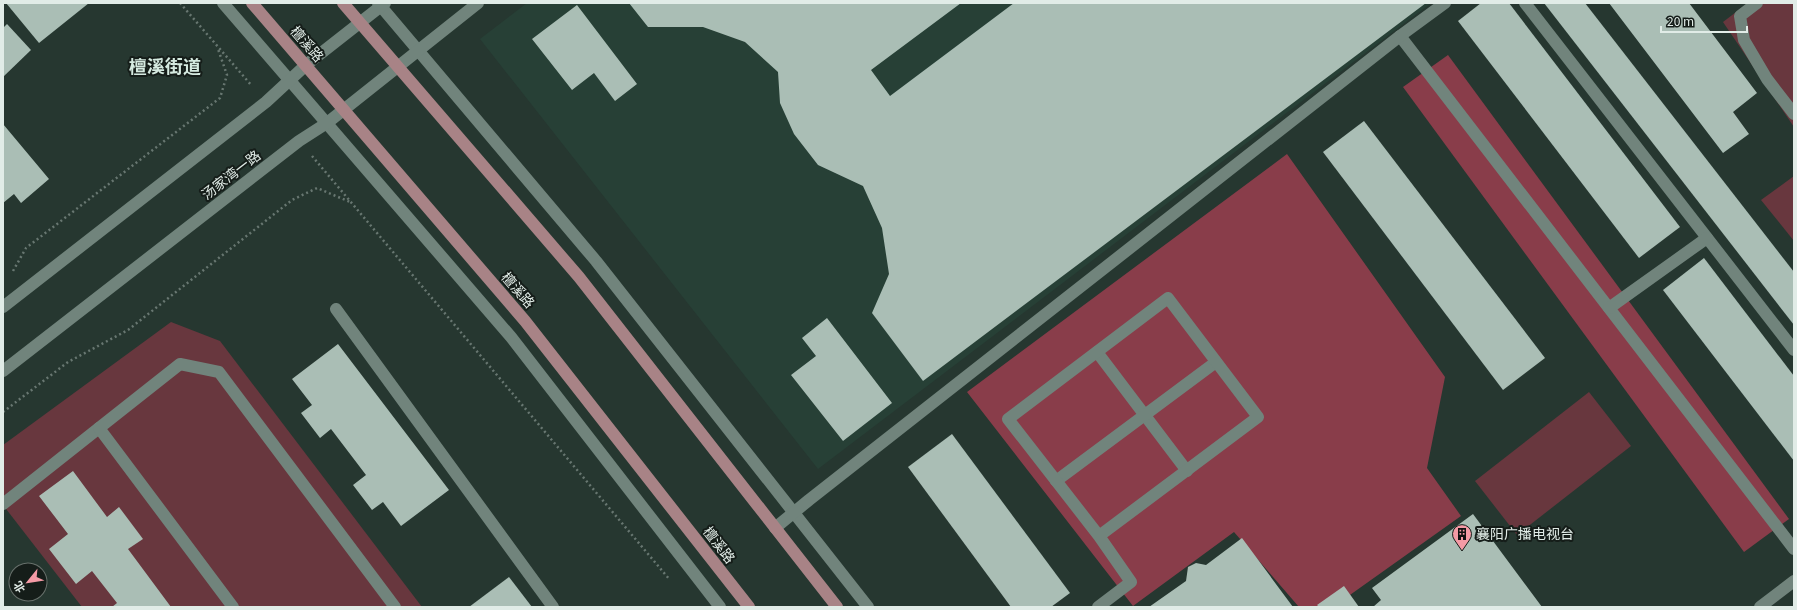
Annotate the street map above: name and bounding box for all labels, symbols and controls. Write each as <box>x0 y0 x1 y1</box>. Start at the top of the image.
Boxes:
scale bar <box>1661 8 1747 34</box>
text: 20 m <box>1667 12 1694 29</box>
street label: 檀溪路 <box>286 21 329 66</box>
district label: 檀溪街道 <box>129 52 201 78</box>
street label: 汤家湾一路 <box>197 145 264 204</box>
street label: 檀溪路 <box>497 267 540 312</box>
street label: 檀溪路 <box>699 522 741 567</box>
building icon: 襄阳广播电视台 <box>1451 523 1473 551</box>
place label: 襄阳广播电视台 <box>1476 523 1574 543</box>
north arrow <box>8 562 48 602</box>
text: 北 <box>9 579 28 596</box>

